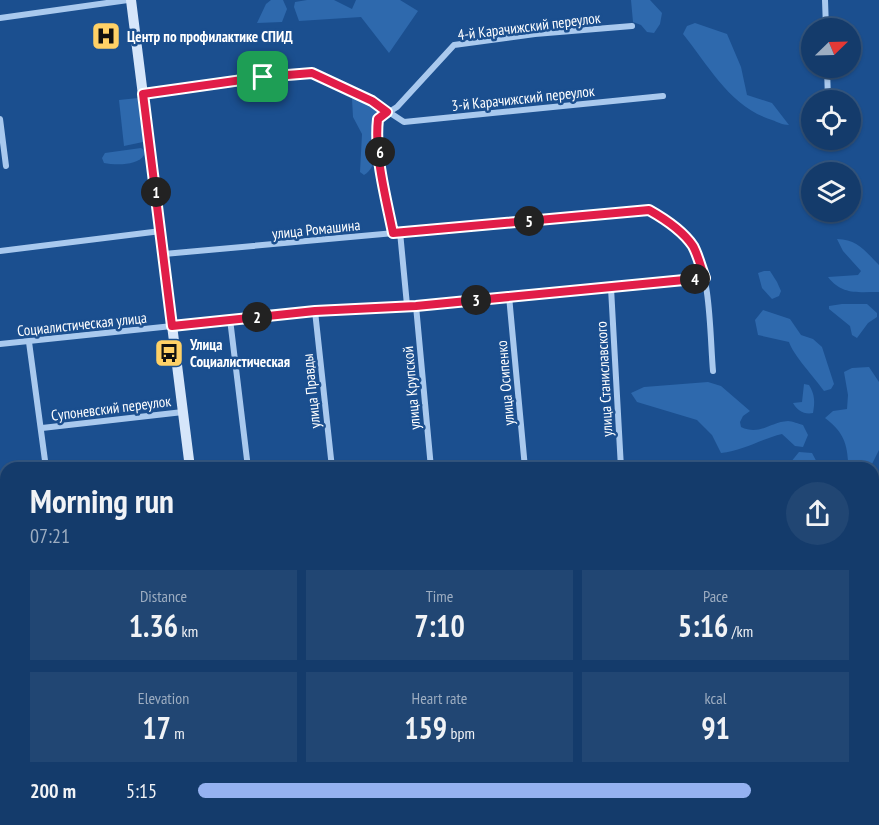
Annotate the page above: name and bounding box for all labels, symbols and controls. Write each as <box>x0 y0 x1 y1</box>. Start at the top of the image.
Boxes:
street label: 4-й Карачижский переулок <box>456 8 602 44</box>
north arrow <box>801 18 861 78</box>
map controls <box>801 18 861 222</box>
hospital icon: Центр по профилактике СПИД <box>90 20 122 52</box>
place label: Центр по профилактике СПИД <box>127 27 293 46</box>
pin <box>237 51 288 102</box>
icon: arrive <box>246 60 279 93</box>
street label: 3-й Карачижский переулок <box>451 81 596 115</box>
button: locate <box>801 90 861 150</box>
pin: 6 <box>365 137 395 167</box>
text: 6 <box>376 142 384 162</box>
button: layers <box>801 162 861 222</box>
pin: 1 <box>141 177 171 207</box>
text: 1 <box>152 182 160 202</box>
pin: 5 <box>514 206 544 236</box>
text: 5 <box>525 211 533 231</box>
street label: улица Ромашина <box>271 215 361 243</box>
pin: 4 <box>680 264 710 294</box>
text: 4 <box>691 269 699 289</box>
pin: 3 <box>461 285 491 315</box>
text: 3 <box>472 290 480 310</box>
pin: 2 <box>242 302 272 332</box>
text: 2 <box>253 307 261 327</box>
street label: Социалистическая улица <box>16 308 148 340</box>
street label: улица Станиславского <box>591 321 617 437</box>
place label: Улица Социалистическая <box>189 335 290 371</box>
bus stop icon: Улица Социалистическая <box>153 337 185 369</box>
street label: улица Осипенко <box>492 340 518 426</box>
street label: улица Крупской <box>398 345 424 431</box>
street label: улица Правды <box>298 353 324 429</box>
street label: Супоневский переулок <box>50 391 172 425</box>
text: Morning run <box>30 479 174 522</box>
button: share <box>786 482 849 545</box>
text: 07:21 <box>30 523 70 549</box>
text: Distance <box>140 586 187 606</box>
text: Time <box>426 586 453 606</box>
text: Pace <box>703 586 728 606</box>
text: 1.36 <box>129 606 178 645</box>
text: 7:10 <box>414 606 465 645</box>
text: 5:16 <box>678 606 728 645</box>
text: km <box>178 621 198 641</box>
text: /km <box>728 621 753 641</box>
text: Elevation <box>138 688 189 708</box>
text: Heart rate <box>412 688 467 708</box>
text: kcal <box>705 688 726 708</box>
text: 17 <box>142 708 171 747</box>
text: 159 <box>404 708 447 747</box>
text: 91 <box>701 708 730 747</box>
text: m <box>171 723 185 743</box>
text: bpm <box>447 723 475 743</box>
text: 200 m <box>30 778 76 804</box>
text: 5:15 <box>126 778 157 804</box>

